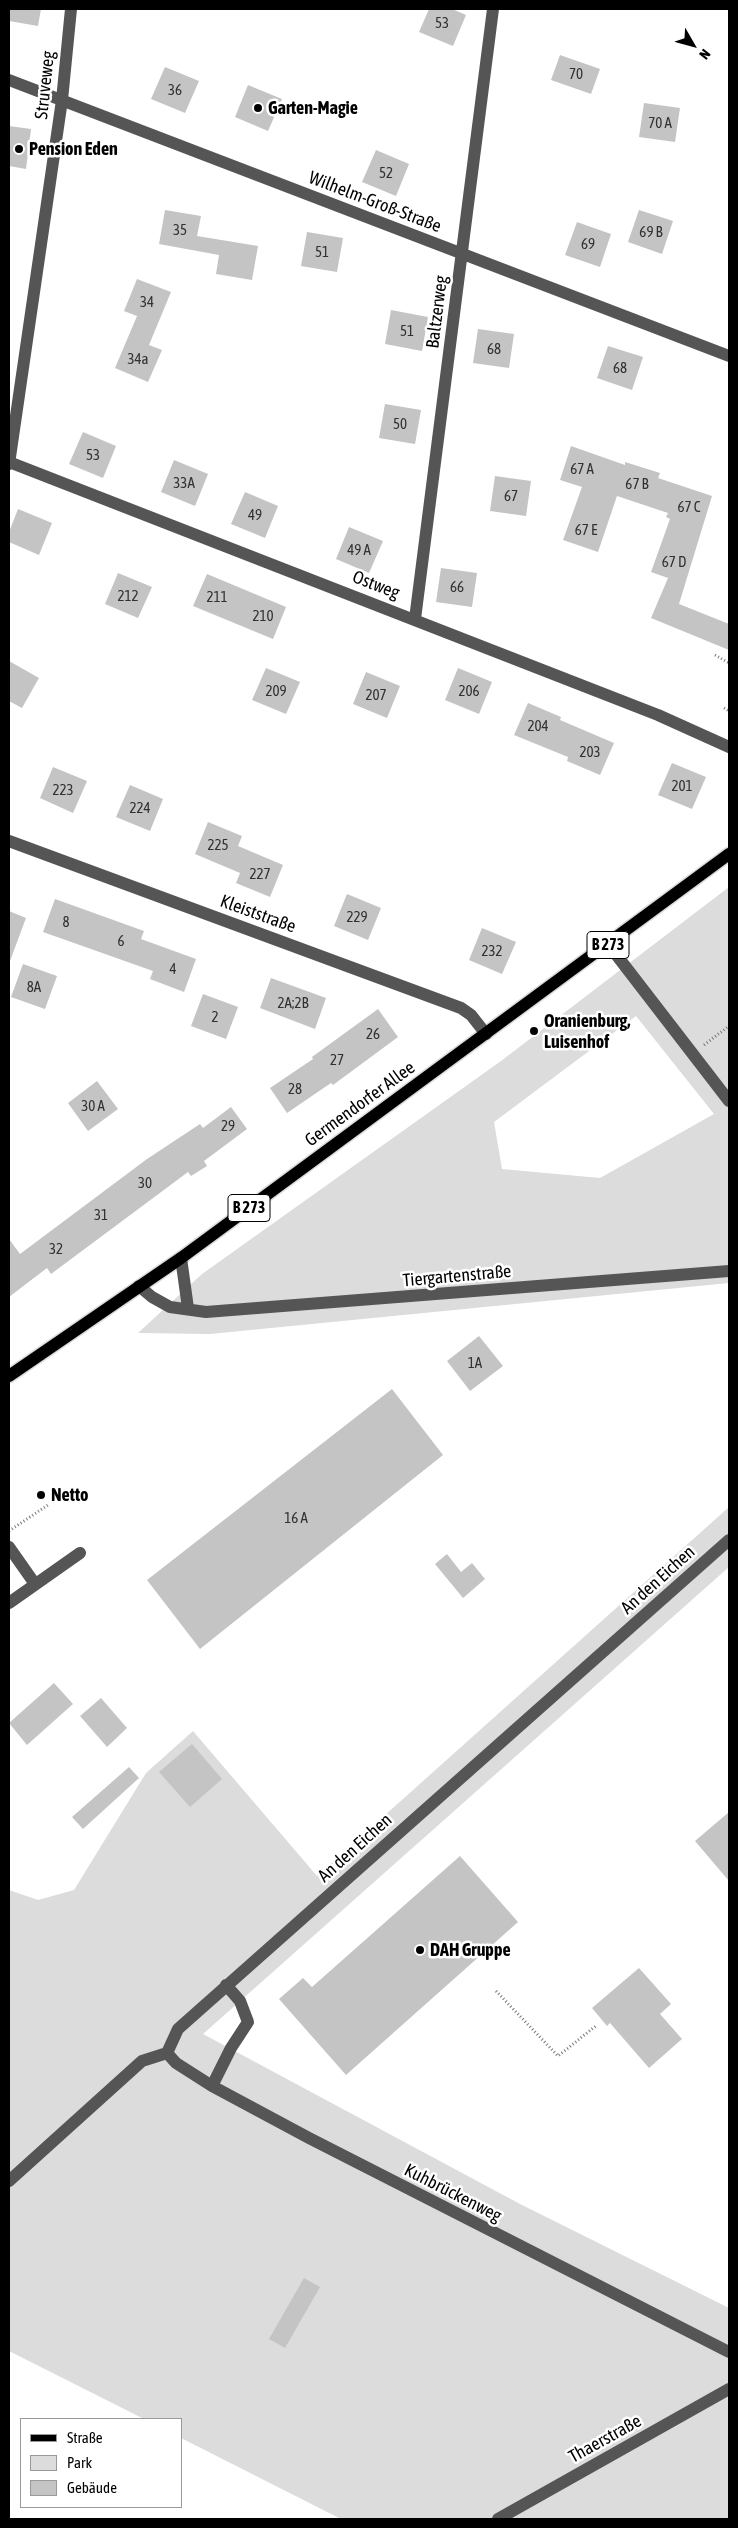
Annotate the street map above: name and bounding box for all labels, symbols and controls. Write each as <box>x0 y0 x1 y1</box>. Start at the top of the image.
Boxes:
house number: 53 <box>435 14 449 32</box>
north arrow <box>668 20 718 70</box>
text: N <box>696 46 714 62</box>
street label: Struveweg <box>31 50 59 120</box>
house number: 70 <box>569 65 583 83</box>
house number: 36 <box>168 81 182 99</box>
place label: Garten-Magie <box>268 97 358 119</box>
marker: Garten-Magie <box>252 102 264 114</box>
house number: 70 A <box>648 114 672 132</box>
place label: Pension Eden <box>29 138 118 160</box>
marker: Pension Eden <box>13 143 25 155</box>
house number: 52 <box>379 164 393 182</box>
street label: Wilhelm-Groß-Straße <box>306 167 444 237</box>
house number: 35 <box>173 221 187 239</box>
house number: 69 B <box>639 223 663 241</box>
house number: 69 <box>581 235 595 253</box>
house number: 51 <box>315 243 329 261</box>
street label: Baltzerweg <box>422 274 452 350</box>
house number: 34 <box>140 293 154 311</box>
house number: 51 <box>400 322 414 340</box>
house number: 68 <box>487 340 501 358</box>
house number: 34a <box>127 350 149 368</box>
house number: 68 <box>613 359 627 377</box>
house number: 50 <box>393 415 407 433</box>
house number: 53 <box>86 446 100 464</box>
house number: 67 A <box>570 460 594 478</box>
house number: 33A <box>173 474 195 492</box>
house number: 67 B <box>625 475 649 493</box>
house number: 67 <box>504 487 518 505</box>
house number: 67 C <box>678 498 700 516</box>
house number: 49 <box>248 506 262 524</box>
house number: 67 E <box>575 521 597 539</box>
house number: 49 A <box>347 541 371 559</box>
house number: 67 D <box>662 553 686 571</box>
street label: Ostweg <box>349 566 403 604</box>
house number: 66 <box>450 578 464 596</box>
house number: 212 <box>117 587 139 605</box>
house number: 211 <box>206 588 228 606</box>
house number: 210 <box>252 607 274 625</box>
house number: 209 <box>265 682 287 700</box>
house number: 206 <box>458 682 480 700</box>
house number: 207 <box>365 686 387 704</box>
house number: 204 <box>527 717 549 735</box>
house number: 203 <box>579 743 601 761</box>
house number: 201 <box>671 777 693 795</box>
house number: 223 <box>52 781 74 799</box>
house number: 224 <box>129 799 151 817</box>
house number: 225 <box>207 836 229 854</box>
house number: 227 <box>249 865 271 883</box>
street label: Kleiststraße <box>217 890 299 938</box>
house number: 229 <box>346 908 368 926</box>
house number: 8 <box>62 913 70 931</box>
house number: 6 <box>117 932 125 950</box>
road number: B 273 <box>587 932 629 958</box>
house number: 232 <box>481 942 503 960</box>
house number: 4 <box>169 960 177 978</box>
house number: 8A <box>27 978 41 996</box>
house number: 2A;2B <box>277 994 309 1012</box>
house number: 2 <box>211 1008 219 1026</box>
place label: Oranienburg, Luisenhof <box>544 1010 631 1052</box>
house number: 26 <box>366 1025 380 1043</box>
marker: Oranienburg, Luisenhof <box>528 1025 540 1037</box>
house number: 27 <box>330 1051 344 1069</box>
street label: Germendorfer Allee <box>301 1057 419 1151</box>
house number: 28 <box>288 1080 302 1098</box>
house number: 30 A <box>81 1097 105 1115</box>
house number: 29 <box>221 1117 235 1135</box>
house number: 30 <box>138 1174 152 1192</box>
road number: B 273 <box>228 1194 270 1222</box>
house number: 31 <box>94 1206 108 1224</box>
house number: 32 <box>49 1240 63 1258</box>
street label: Tiergartenstraße <box>402 1260 512 1292</box>
house number: 1A <box>468 1354 482 1372</box>
place label: Netto <box>51 1484 88 1506</box>
marker: Netto <box>35 1489 47 1501</box>
house number: 16 A <box>284 1509 308 1527</box>
street label: An den Eichen <box>617 1541 699 1619</box>
street label: An den Eichen <box>314 1809 396 1887</box>
place label: DAH Gruppe <box>430 1939 511 1961</box>
marker: DAH Gruppe <box>414 1944 426 1956</box>
street label: Kuhbrückenweg <box>401 2159 505 2227</box>
street label: Thaerstraße <box>565 2410 645 2468</box>
legend <box>20 2418 182 2508</box>
text: Straße <box>67 2429 103 2446</box>
text: Park <box>67 2454 92 2471</box>
text: Gebäude <box>67 2479 117 2496</box>

